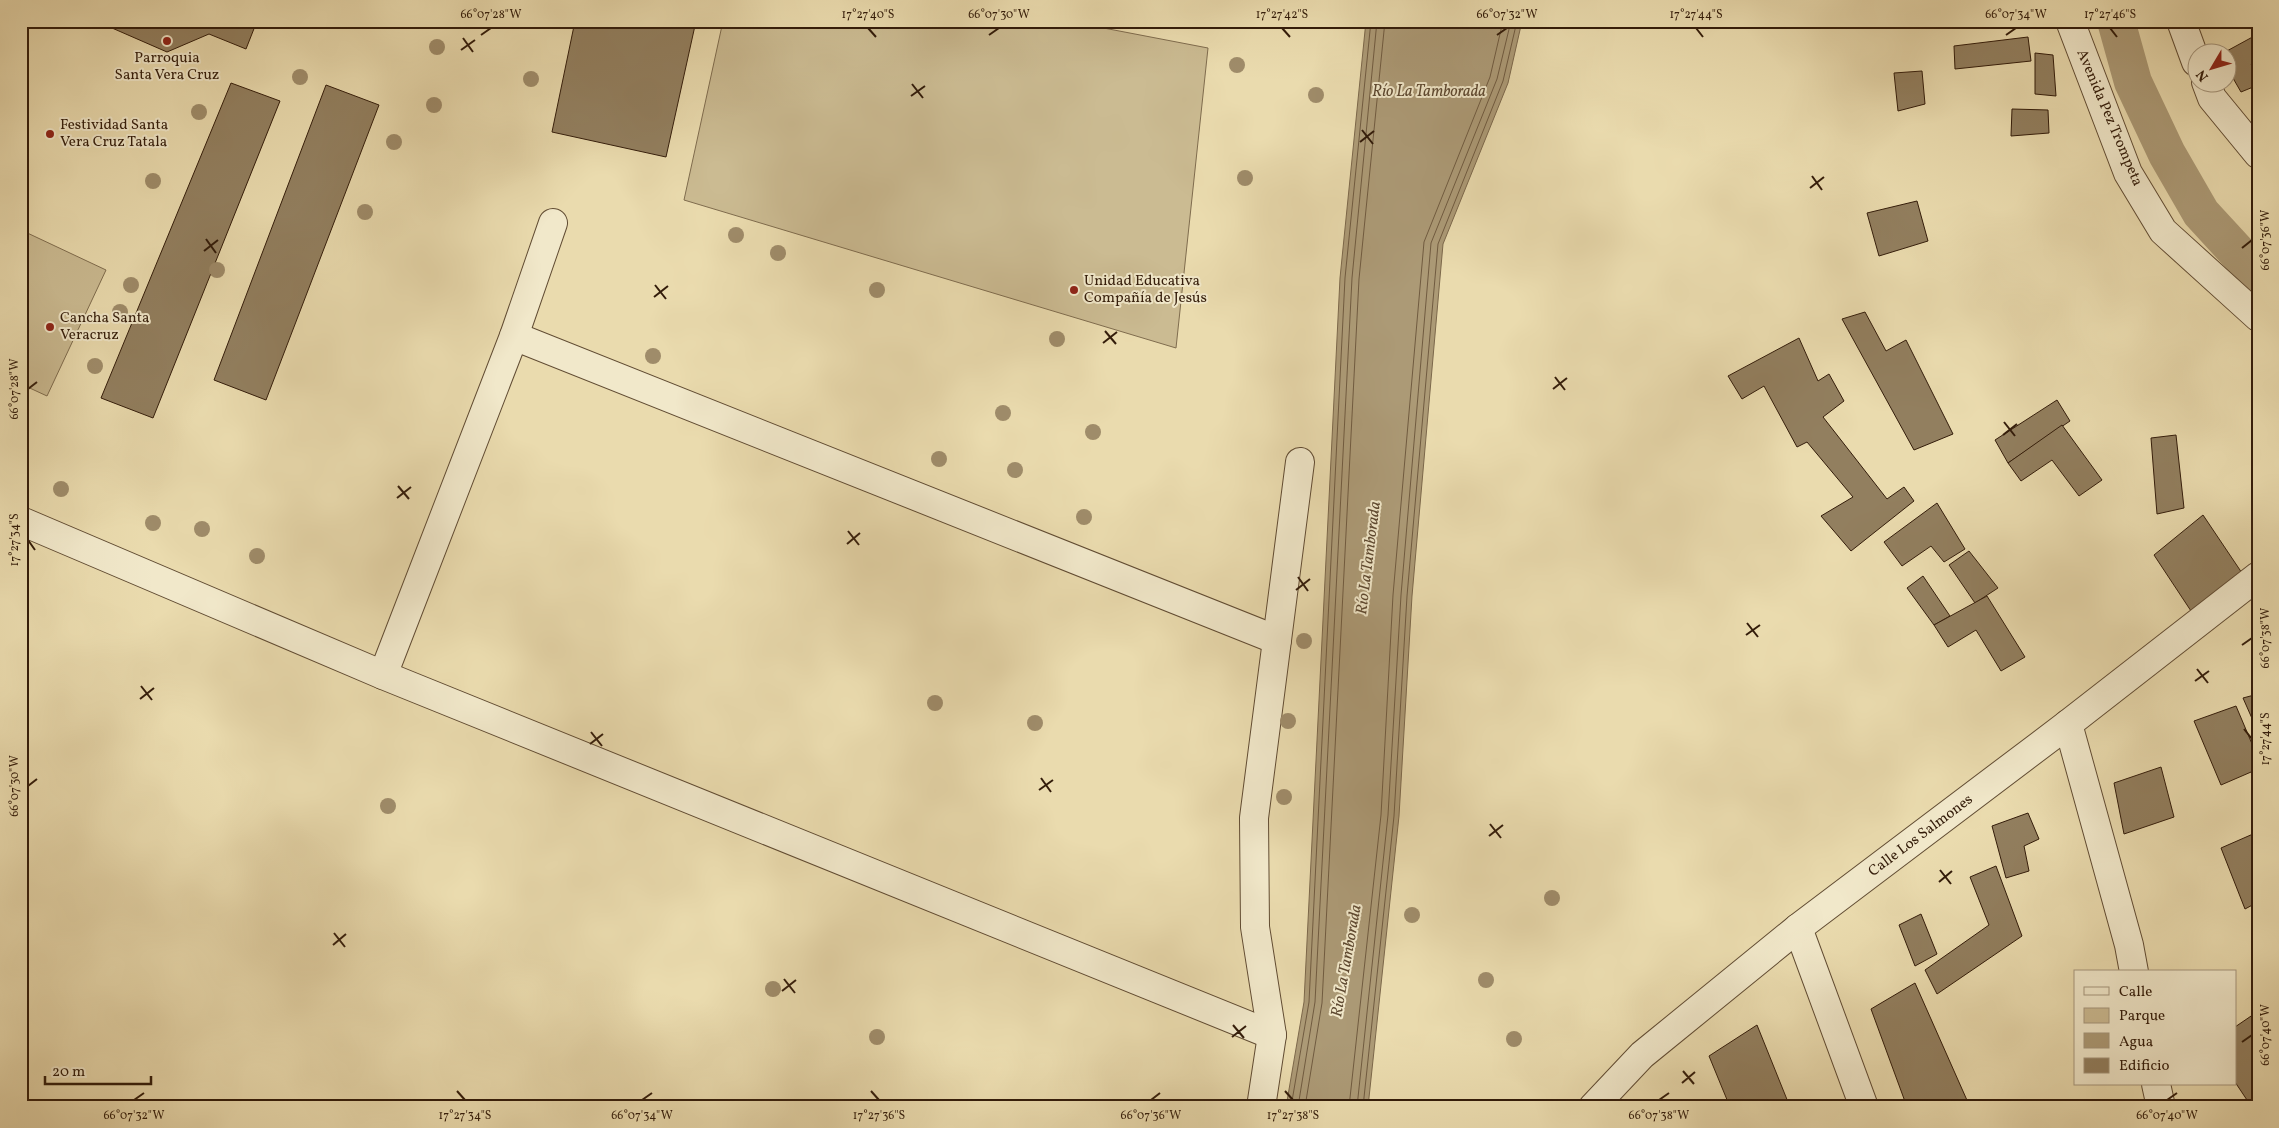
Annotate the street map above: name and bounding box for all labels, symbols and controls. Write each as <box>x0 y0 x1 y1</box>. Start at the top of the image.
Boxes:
text: 66°07'28"W <box>461 7 521 23</box>
text: 17°27'40"S <box>842 7 894 23</box>
text: 66°07'30"W <box>968 7 1030 23</box>
text: 17°27'42"S <box>1256 7 1308 23</box>
text: 66°07'32"W <box>1477 7 1537 23</box>
text: 17°27'44"S <box>1669 7 1723 23</box>
text: 66°07'34"W <box>1985 7 2047 23</box>
text: 17°27'46"S <box>2084 7 2136 23</box>
marker: Parroquia Santa Vera Cruz <box>161 35 173 47</box>
north arrow <box>2186 42 2236 92</box>
street label: Avenida Pez Trompeta <box>2071 46 2147 190</box>
place label: Parroquia Santa Vera Cruz <box>115 48 219 86</box>
text: N <box>2192 65 2214 85</box>
water label: Río La Tamborada <box>1372 81 1486 103</box>
place label: Festividad Santa Vera Cruz Tatala <box>60 115 168 153</box>
marker: Festividad Santa Vera Cruz Tatala <box>44 128 56 140</box>
text: 66°07'36"W <box>2258 210 2274 270</box>
place label: Unidad Educativa Compañía de Jesús <box>1084 271 1207 309</box>
marker: Unidad Educativa Compañía de Jesús <box>1068 284 1080 296</box>
place label: Cancha Santa Veracruz <box>60 308 149 346</box>
marker: Cancha Santa Veracruz <box>44 321 56 333</box>
text: 66°07'28"W <box>7 359 23 419</box>
water label: Río La Tamborada <box>1351 500 1387 616</box>
text: 17°27'34"S <box>7 513 23 567</box>
text: 66°07'38"W <box>2258 608 2274 668</box>
text: 17°27'44"S <box>2258 712 2274 766</box>
text: 66°07'30"W <box>7 755 23 817</box>
street label: Calle Los Salmones <box>1864 790 1978 882</box>
water label: Río La Tamborada <box>1326 903 1368 1019</box>
legend <box>2074 970 2236 1086</box>
text: Calle <box>2119 982 2152 1003</box>
text: 66°07'40"W <box>2258 1004 2274 1066</box>
text: Parque <box>2119 1006 2165 1027</box>
text: Agua <box>2119 1032 2153 1053</box>
scale bar <box>45 1053 151 1085</box>
text: Edificio <box>2119 1056 2170 1077</box>
text: 20 m <box>52 1062 85 1083</box>
text: 66°07'32"W <box>104 1108 164 1124</box>
text: 17°27'34"S <box>438 1108 492 1124</box>
text: 66°07'34"W <box>611 1108 673 1124</box>
text: 17°27'36"S <box>853 1108 905 1124</box>
text: 66°07'36"W <box>1121 1108 1181 1124</box>
text: 17°27'38"S <box>1267 1108 1319 1124</box>
text: 66°07'38"W <box>1629 1108 1689 1124</box>
text: 66°07'40"W <box>2136 1108 2198 1124</box>

